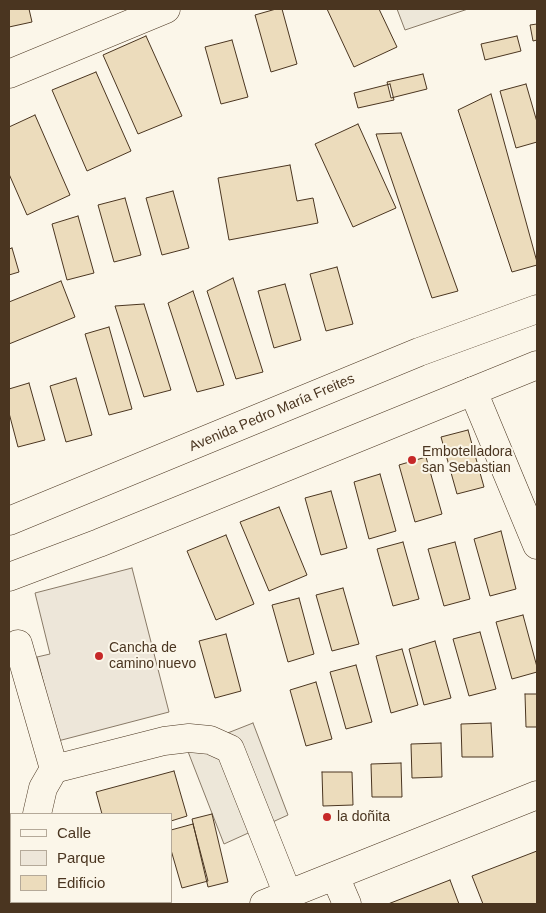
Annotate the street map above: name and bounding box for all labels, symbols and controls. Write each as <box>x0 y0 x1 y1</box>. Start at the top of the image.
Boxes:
street label: Avenida Pedro María Freites <box>187 371 357 455</box>
place label: Embotelladora san Sebastian <box>422 444 512 477</box>
marker: Embotelladora san Sebastian <box>406 454 418 466</box>
place label: Cancha de camino nuevo <box>109 640 196 672</box>
marker: Cancha de camino nuevo <box>93 650 105 662</box>
place label: la doñita <box>337 809 390 825</box>
marker: la doñita <box>321 811 333 823</box>
legend <box>10 813 172 903</box>
text: Calle <box>57 824 91 841</box>
text: Parque <box>57 849 105 866</box>
text: Edificio <box>57 874 105 891</box>

